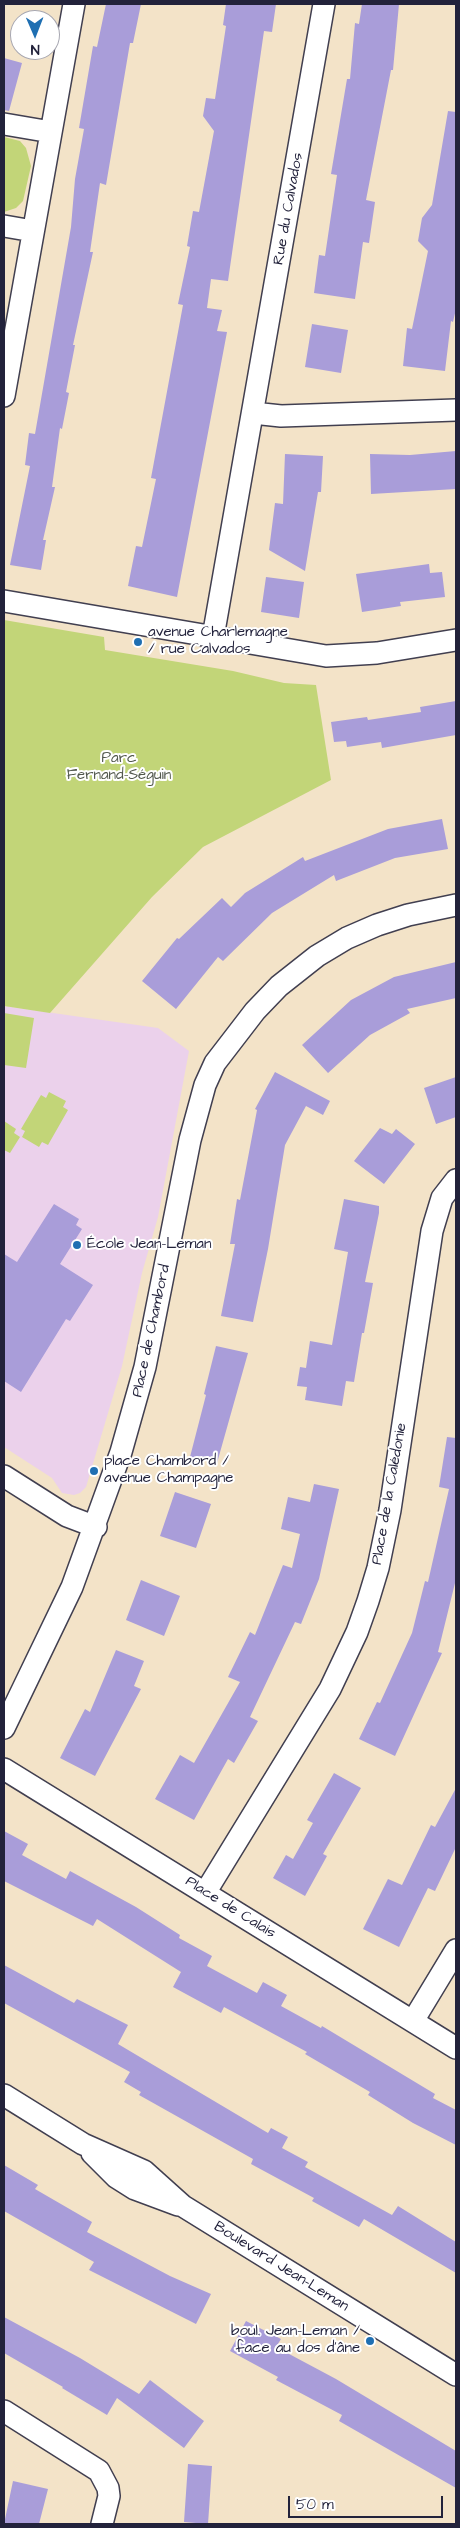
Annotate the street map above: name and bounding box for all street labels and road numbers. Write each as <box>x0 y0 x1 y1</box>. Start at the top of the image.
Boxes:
street label: Rue du Calvados <box>270 152 308 266</box>
street label: Place de Chambord <box>129 1263 175 1399</box>
street label: Place de la Calédonie <box>369 1422 411 1566</box>
street label: Place de Calais <box>182 1873 278 1943</box>
street label: Boulevard Jean-Leman <box>210 2218 352 2316</box>

